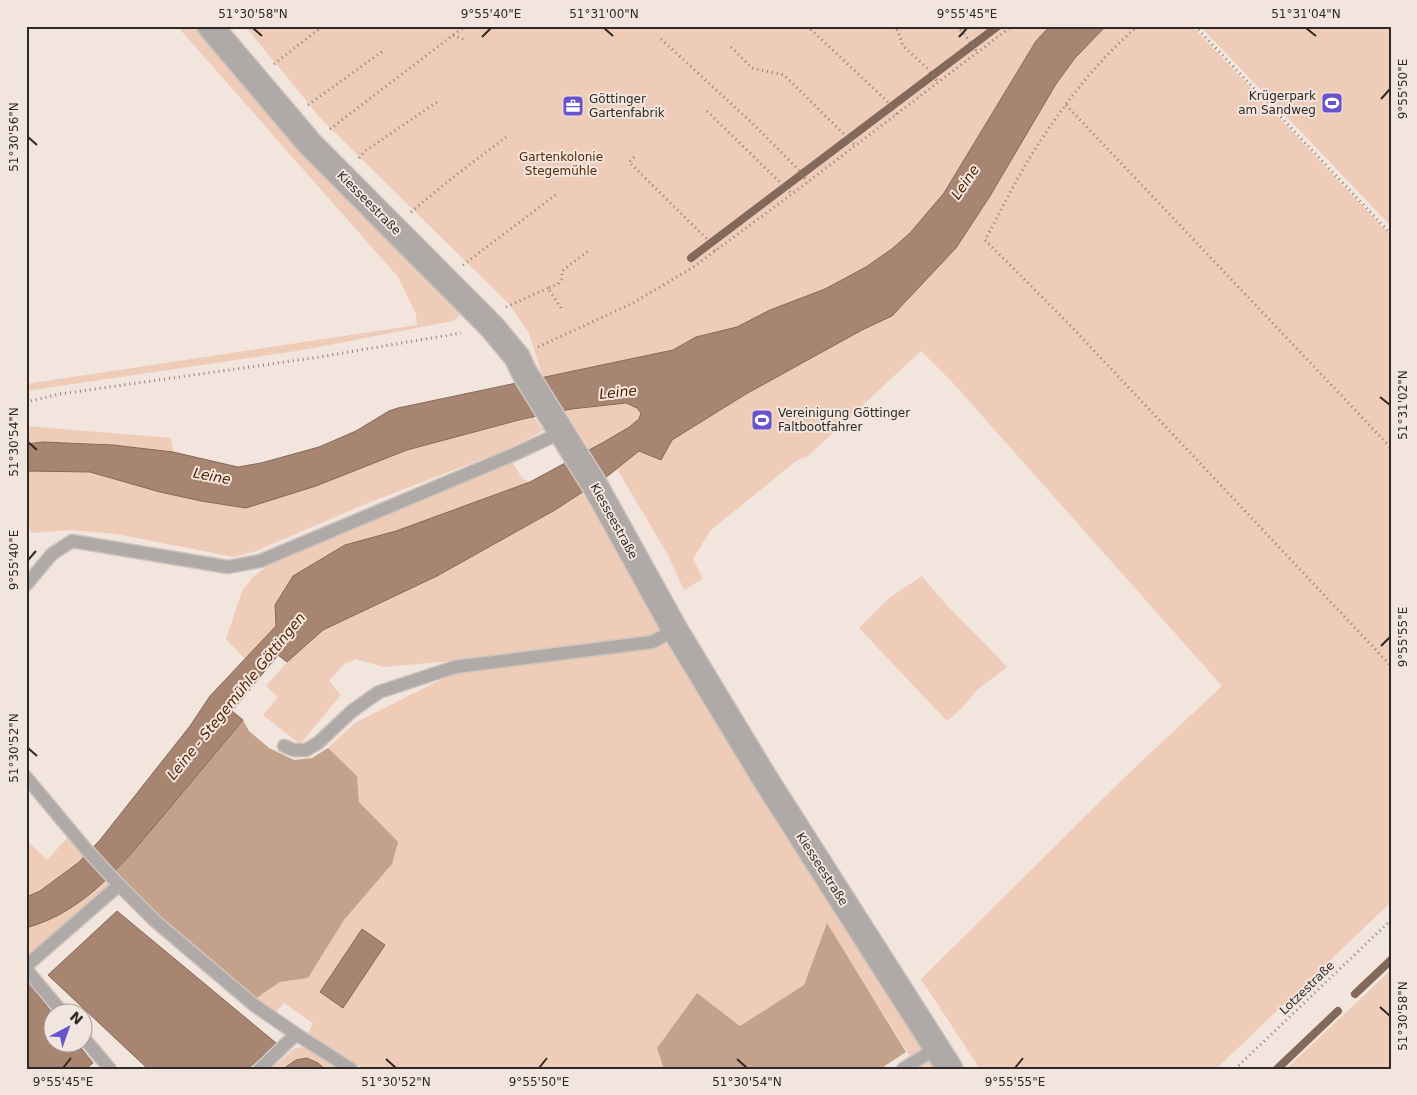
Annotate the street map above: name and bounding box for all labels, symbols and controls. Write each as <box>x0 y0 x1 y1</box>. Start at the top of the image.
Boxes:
text: 51°30'58"N <box>218 7 288 21</box>
text: 9°55'40"E <box>461 7 521 21</box>
text: 51°31'00"N <box>569 7 639 21</box>
text: 9°55'45"E <box>937 7 997 21</box>
text: 51°31'04"N <box>1271 7 1341 21</box>
text: 9°55'50"E <box>1396 59 1410 119</box>
place label: Krügerpark am Sandweg <box>1238 89 1316 117</box>
sports icon: Krügerpark am Sandweg <box>1320 91 1344 115</box>
place label: Göttinger Gartenfabrik <box>589 92 665 120</box>
office icon: Göttinger Gartenfabrik <box>561 94 585 118</box>
text: 51°30'56"N <box>7 102 21 172</box>
park label: Gartenkolonie Stegemühle <box>519 150 603 178</box>
water label: Leine <box>948 162 982 202</box>
street label: Kiesseestraße <box>334 168 404 238</box>
text: 51°31'02"N <box>1396 370 1410 440</box>
water label: Leine <box>598 382 638 402</box>
place label: Vereinigung Göttinger Faltbootfahrer <box>778 406 910 434</box>
text: 51°30'54"N <box>7 407 21 477</box>
sports icon: Vereinigung Göttinger Faltbootfahrer <box>750 408 774 432</box>
water label: Leine <box>192 465 232 487</box>
street label: Kiesseestraße <box>588 481 640 561</box>
text: 9°55'40"E <box>7 530 21 590</box>
text: 9°55'55"E <box>1396 607 1410 667</box>
water label: Leine - Stegemühle Göttingen <box>164 609 308 783</box>
text: 51°30'52"N <box>7 713 21 783</box>
street label: Kiesseestraße <box>793 830 851 908</box>
street label: Lotzestraße <box>1277 959 1337 1017</box>
text: 51°30'58"N <box>1396 981 1410 1051</box>
north arrow <box>42 1002 92 1052</box>
text: N <box>67 1008 86 1028</box>
text: 9°55'45"E <box>33 1075 93 1089</box>
text: 51°30'52"N <box>361 1075 431 1089</box>
text: 9°55'50"E <box>509 1075 569 1089</box>
text: 51°30'54"N <box>712 1075 782 1089</box>
text: 9°55'55"E <box>985 1075 1045 1089</box>

